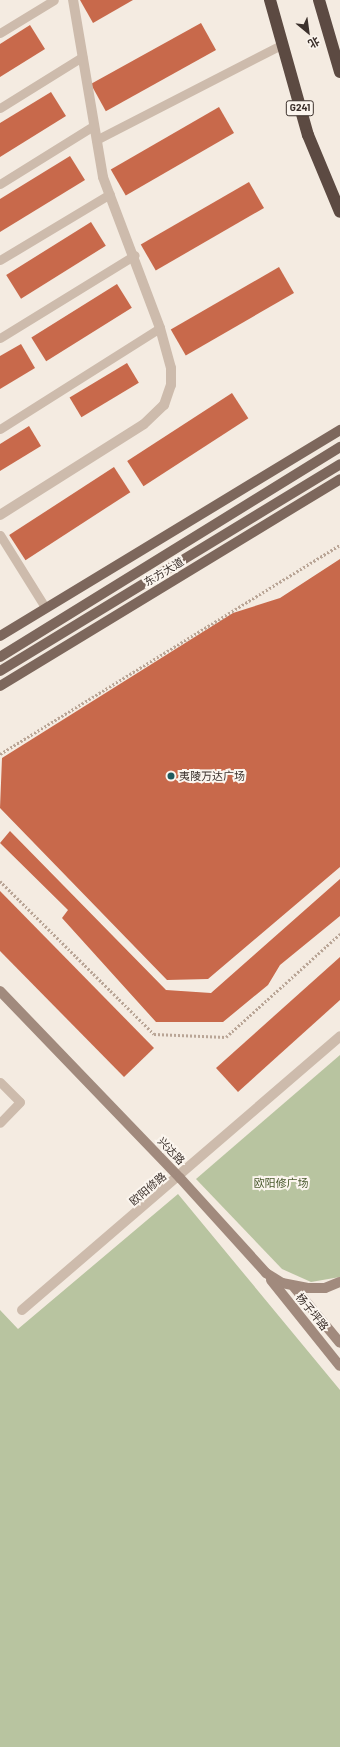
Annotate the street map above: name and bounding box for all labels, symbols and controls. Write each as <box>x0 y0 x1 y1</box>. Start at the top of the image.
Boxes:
north arrow <box>288 12 328 52</box>
text: 北 <box>306 35 322 51</box>
road number: G241 <box>285 100 315 116</box>
street label: 东方大道 <box>142 555 186 589</box>
place label: 夷陵万达广场 <box>179 769 245 783</box>
marker: 夷陵万达广场 <box>166 771 176 781</box>
street label: 兴达路 <box>155 1135 187 1167</box>
street label: 欧阳修路 <box>127 1170 169 1208</box>
park label: 欧阳修广场 <box>254 1176 308 1190</box>
street label: 杨子坪路 <box>293 1291 331 1333</box>

